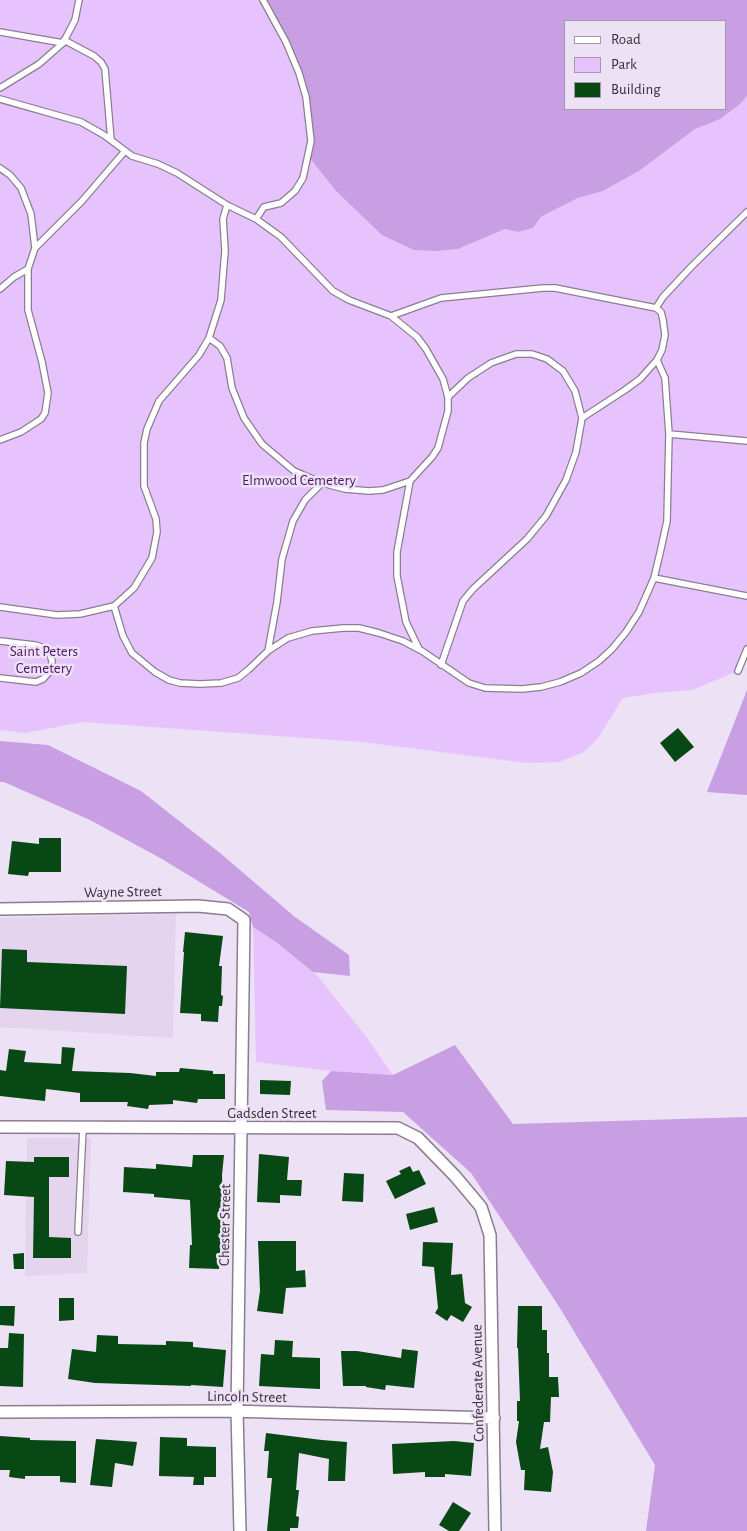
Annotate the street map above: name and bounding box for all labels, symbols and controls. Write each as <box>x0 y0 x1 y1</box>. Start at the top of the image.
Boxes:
legend <box>564 20 727 110</box>
text: Road <box>611 32 641 47</box>
text: Park <box>611 57 637 72</box>
text: Building <box>611 82 661 97</box>
park label: Elmwood Cemetery <box>242 471 356 489</box>
park label: Saint Peters Cemetery <box>10 642 78 677</box>
street label: Wayne Street <box>84 882 162 902</box>
street label: Gadsden Street <box>227 1104 317 1122</box>
street label: Chester Street <box>215 1184 235 1266</box>
street label: Confederate Avenue <box>468 1324 488 1442</box>
street label: Lincoln Street <box>207 1387 287 1407</box>

